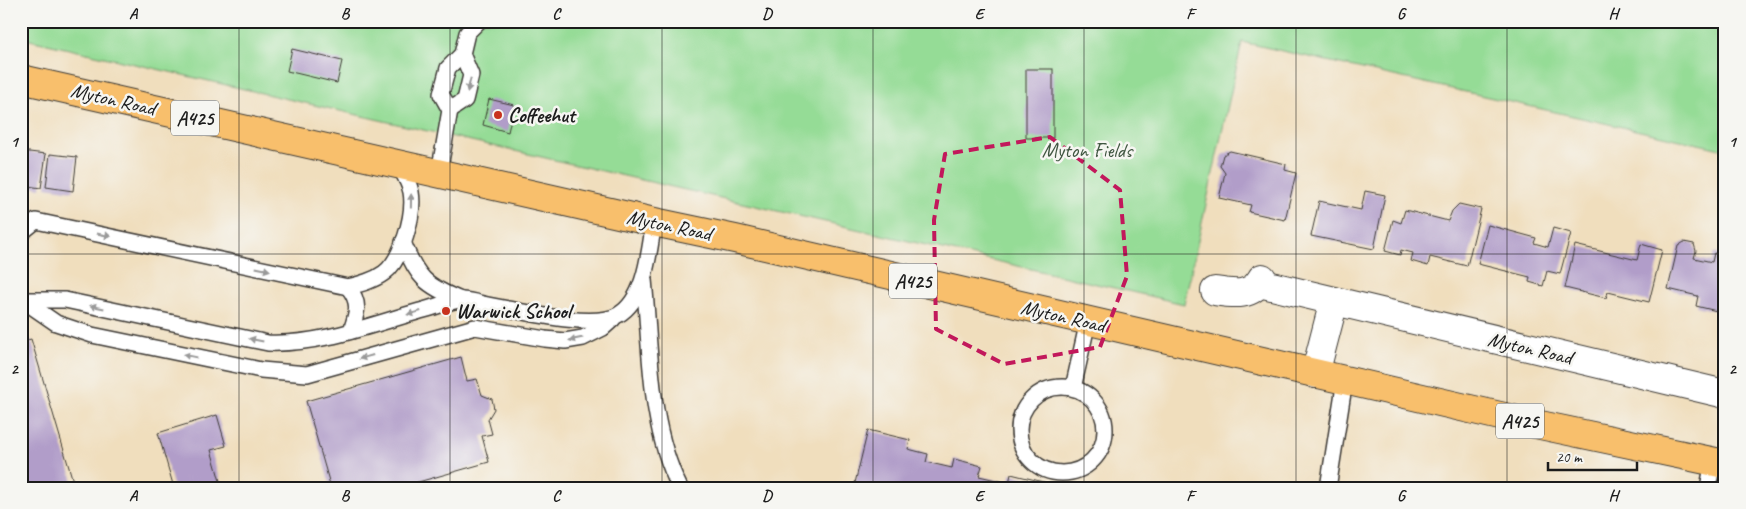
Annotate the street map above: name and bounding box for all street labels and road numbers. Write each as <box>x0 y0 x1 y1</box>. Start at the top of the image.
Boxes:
street label: Myton Road <box>68 77 161 122</box>
road number: A425 <box>171 100 219 136</box>
street label: Myton Road <box>624 203 717 247</box>
road number: A425 <box>889 264 937 298</box>
street label: Myton Road <box>1018 294 1111 339</box>
street label: Myton Road <box>1485 326 1578 371</box>
road number: A425 <box>1496 404 1544 438</box>

